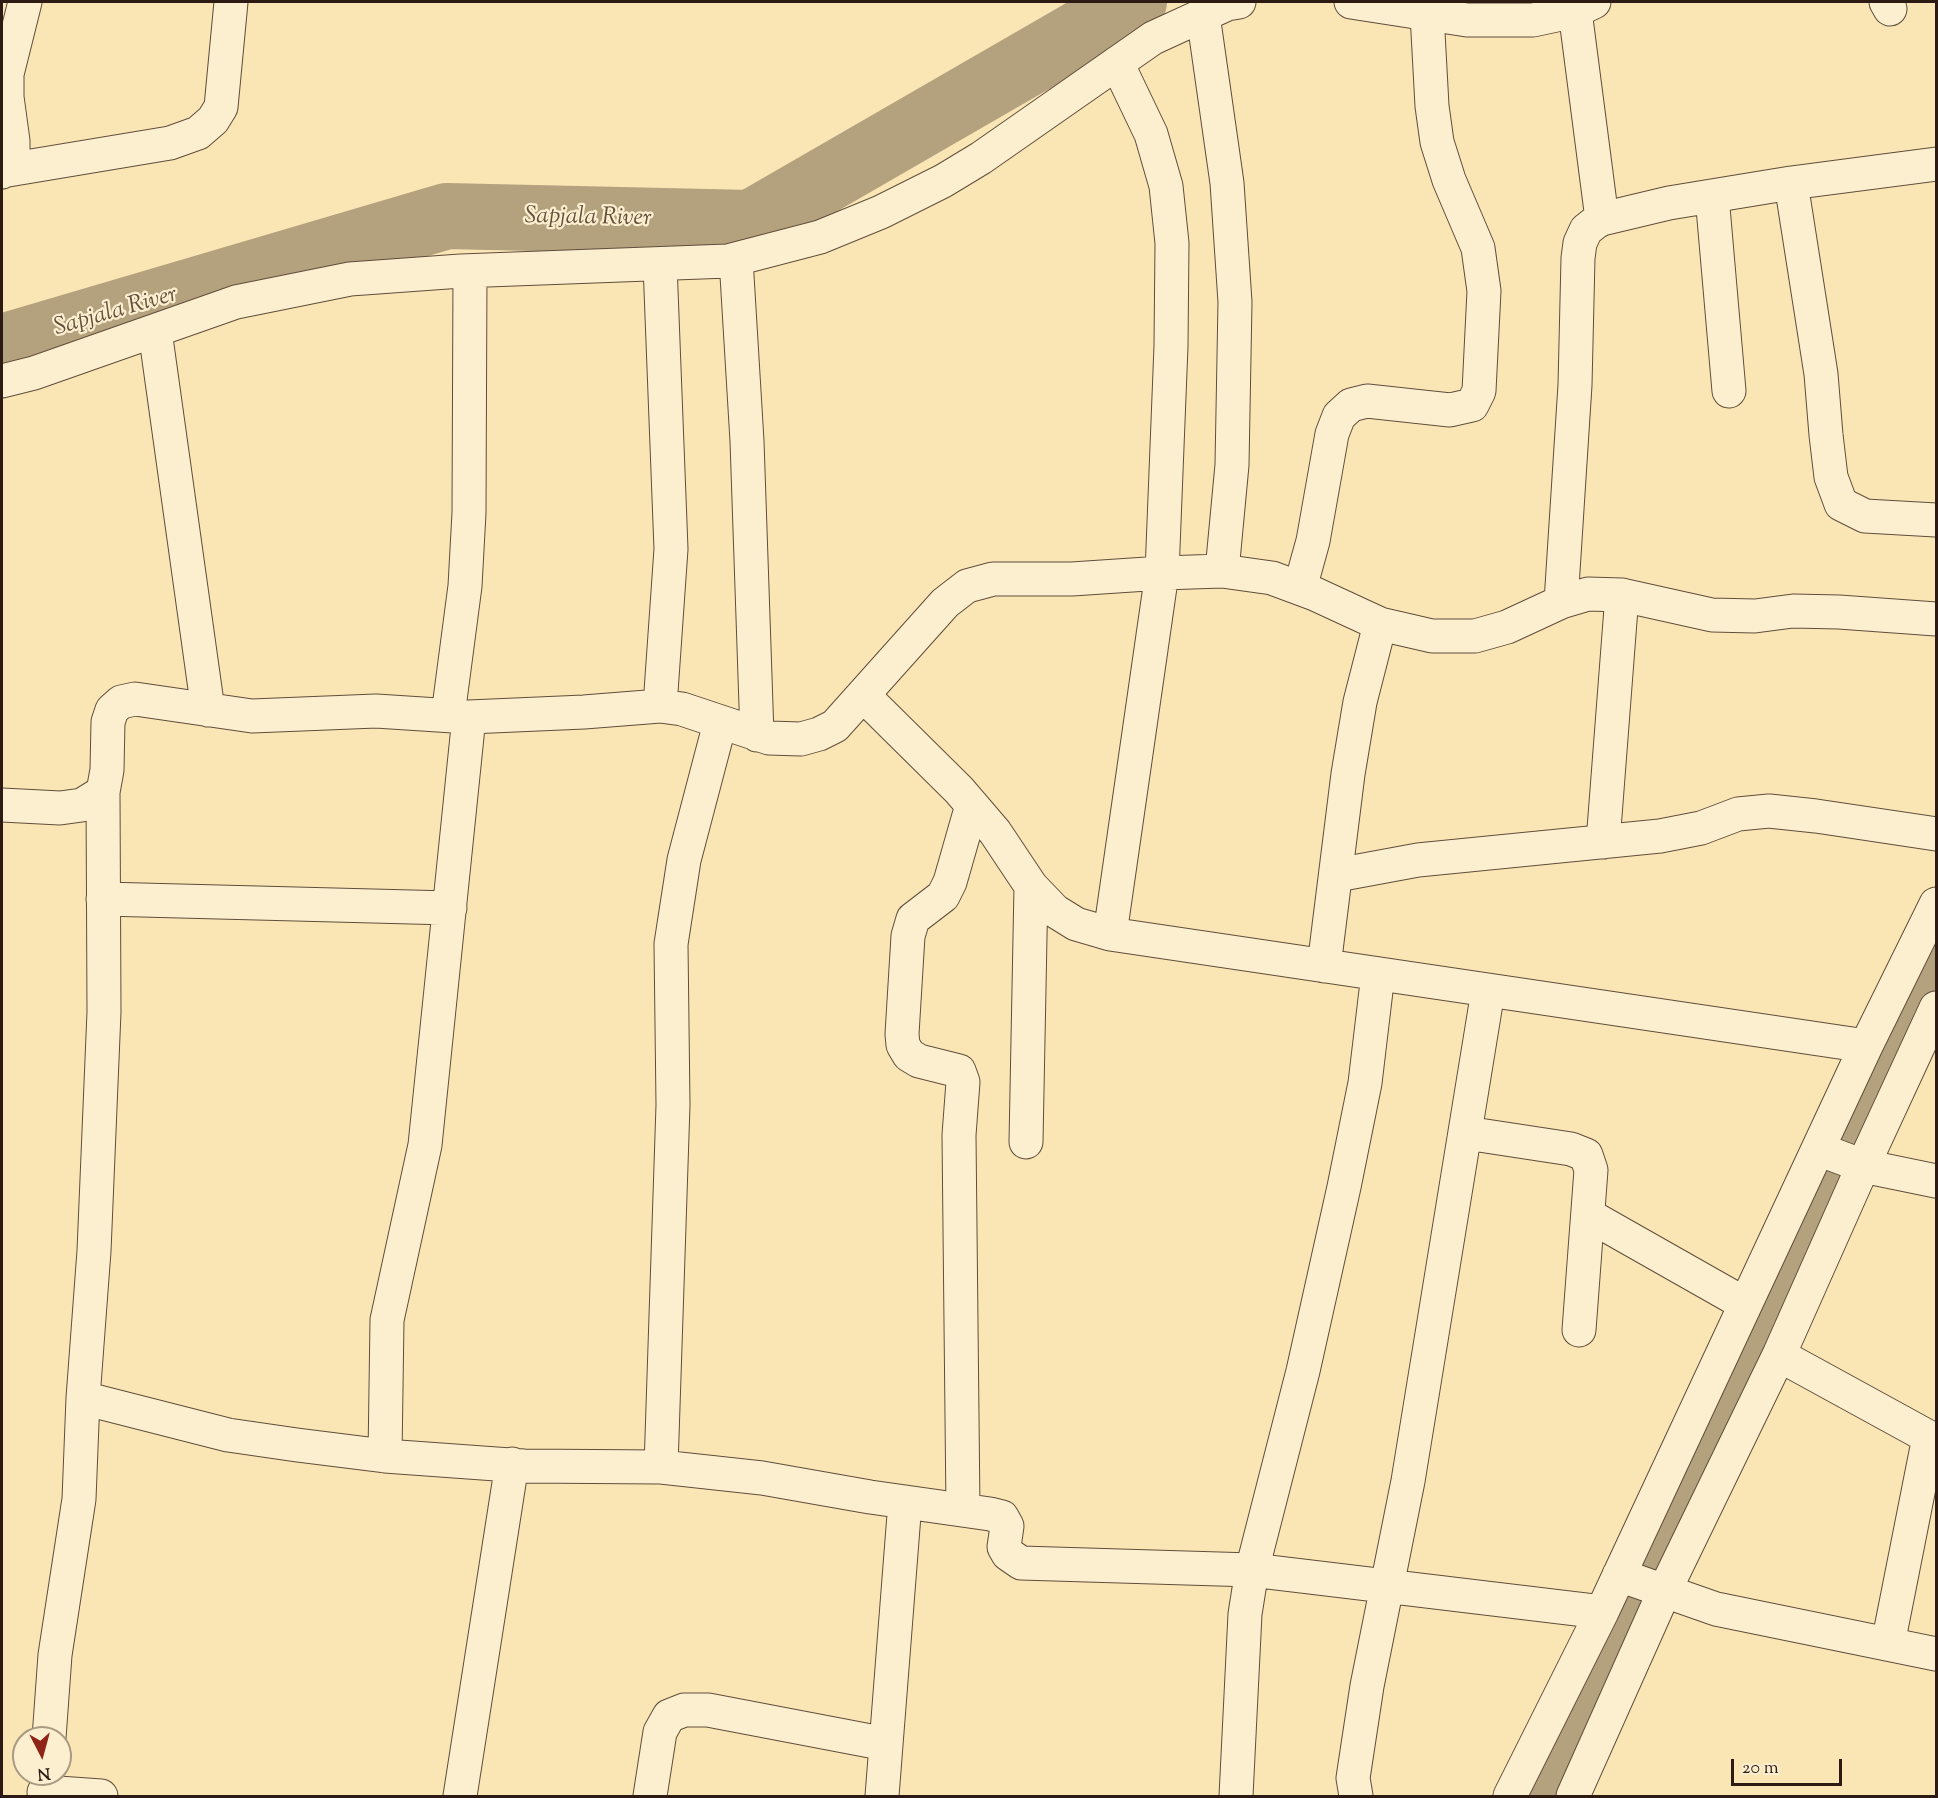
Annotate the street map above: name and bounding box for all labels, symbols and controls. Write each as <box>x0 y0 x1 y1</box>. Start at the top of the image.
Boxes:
water label: Sapjala River <box>524 203 652 235</box>
water label: Sapjala River <box>51 282 181 344</box>
north arrow <box>12 1726 72 1786</box>
scale bar <box>1734 1747 1845 1785</box>
text: 20 m <box>1742 1756 1779 1782</box>
text: N <box>36 1760 51 1785</box>

